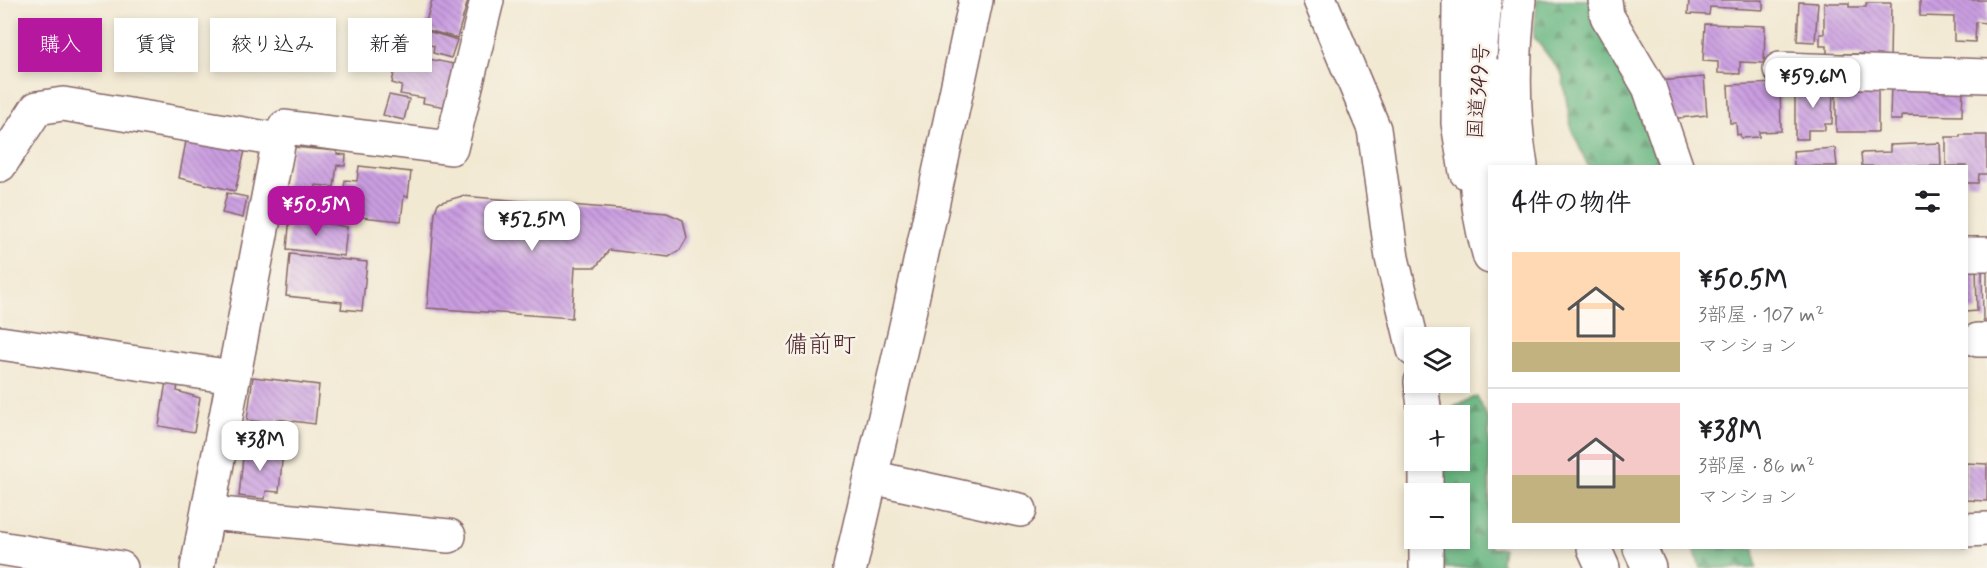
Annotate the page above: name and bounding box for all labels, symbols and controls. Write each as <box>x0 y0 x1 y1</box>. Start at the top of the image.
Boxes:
chip: 購入 <box>18 18 102 72</box>
chip: 賃貸 <box>114 18 198 72</box>
chip: 絞り込み <box>210 18 336 72</box>
chip: 新着 <box>348 18 432 72</box>
street label: 国道349号 <box>1462 42 1496 140</box>
pin: ¥59.6M <box>1764 58 1862 109</box>
text: ¥59.6M <box>1779 64 1847 91</box>
icon: filters <box>1911 185 1944 218</box>
pin: ¥50.5M <box>267 186 365 237</box>
text: 4件の物件 <box>1512 187 1631 221</box>
text: ¥50.5M <box>282 192 350 219</box>
pin: ¥52.5M <box>483 201 581 252</box>
text: ¥52.5M <box>498 207 566 234</box>
text: ¥50.5M <box>1698 264 1787 298</box>
icon: home <box>1560 276 1632 348</box>
text: 3部屋 · 107 m² <box>1698 302 1824 329</box>
map controls <box>1404 327 1470 549</box>
button: layers <box>1404 327 1470 393</box>
district label: 備前町 <box>784 330 856 361</box>
text: マンション <box>1698 333 1797 360</box>
button: + <box>1404 405 1470 471</box>
text: ¥38M <box>1698 415 1762 449</box>
pin: ¥38M <box>224 421 296 472</box>
text: ¥38M <box>235 427 285 454</box>
icon: home <box>1560 427 1632 499</box>
text: 3部屋 · 86 m² <box>1698 453 1815 480</box>
button: − <box>1404 483 1470 549</box>
text: マンション <box>1698 484 1797 511</box>

